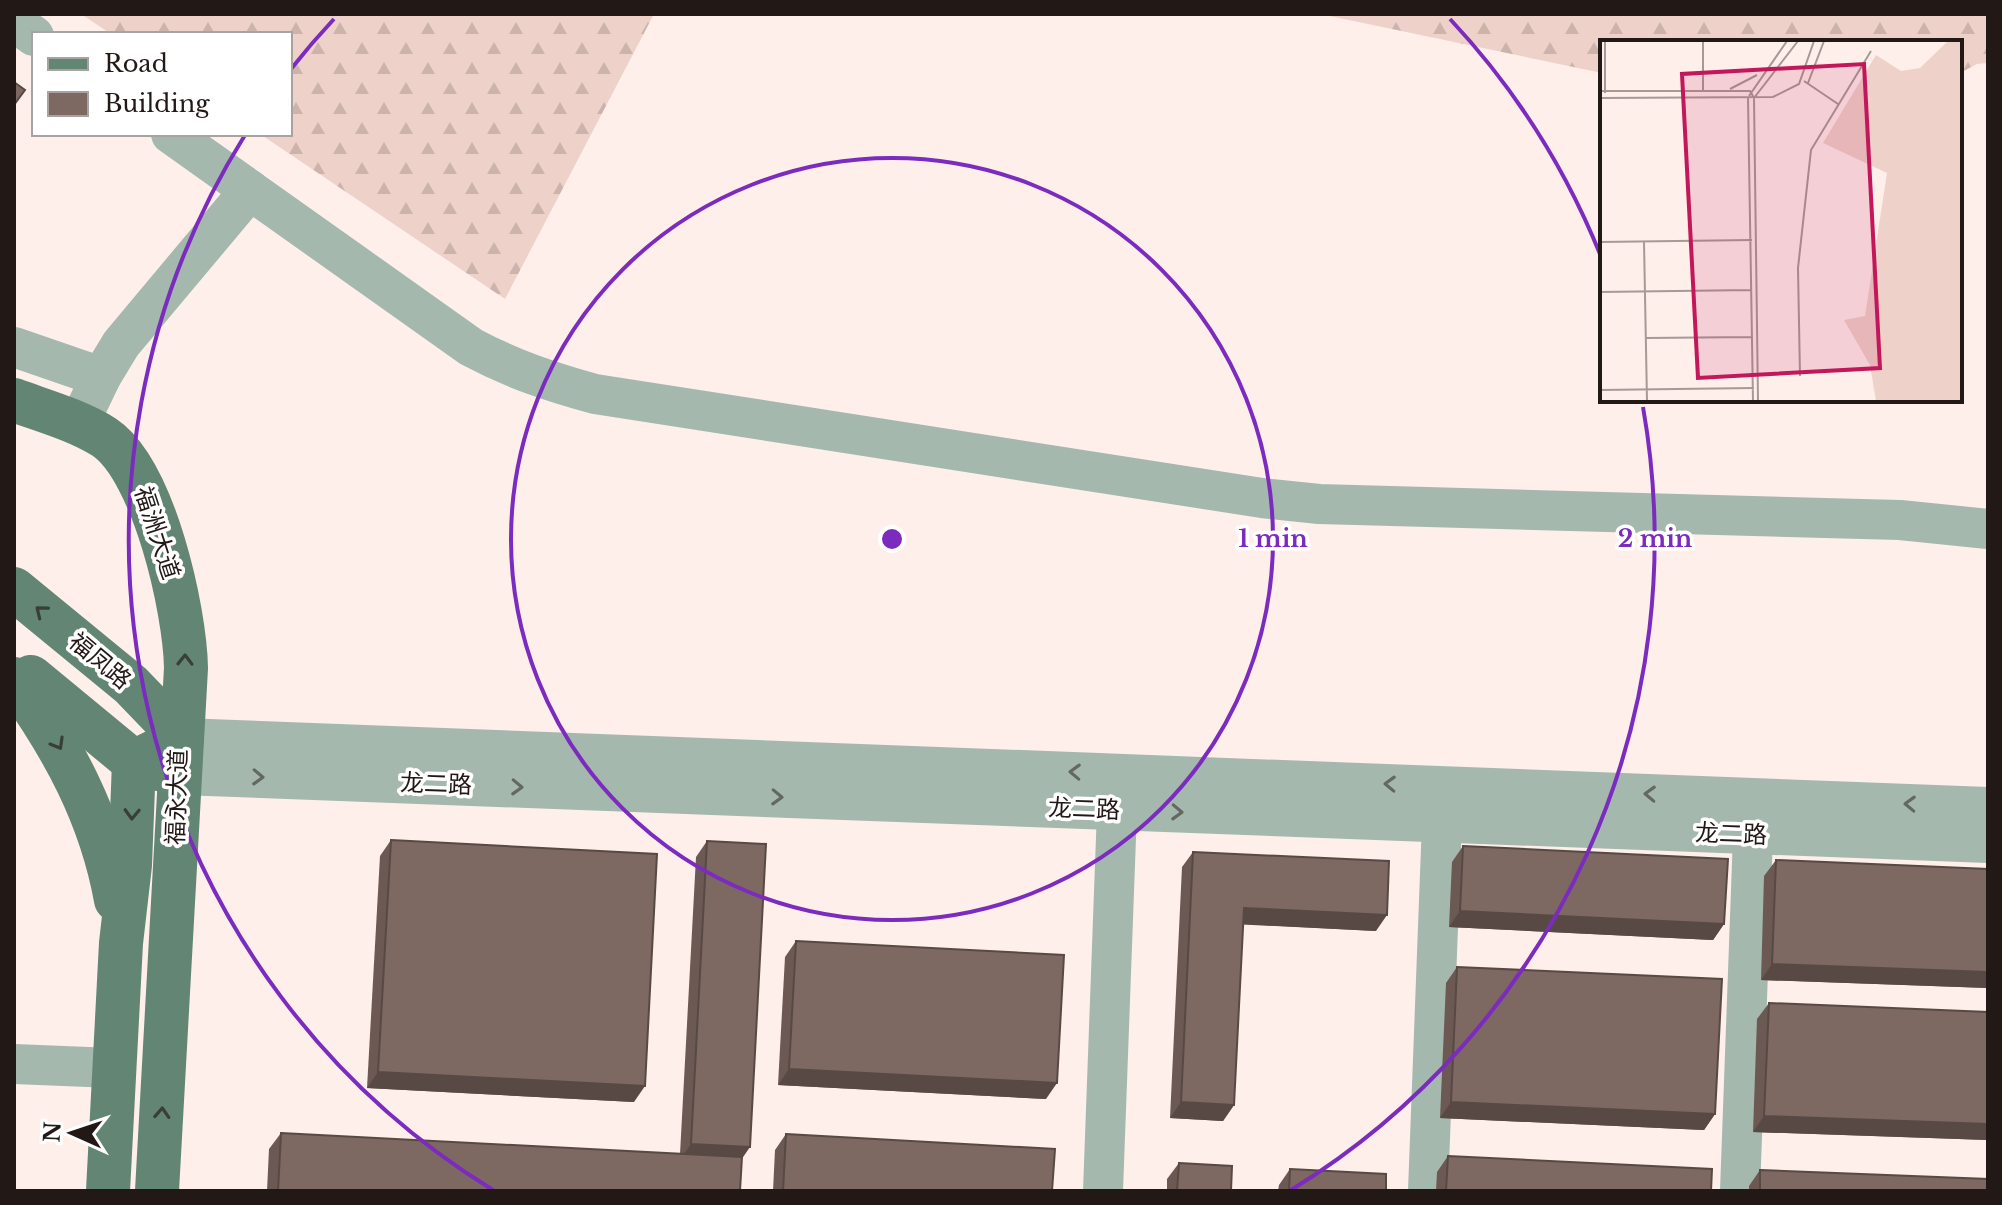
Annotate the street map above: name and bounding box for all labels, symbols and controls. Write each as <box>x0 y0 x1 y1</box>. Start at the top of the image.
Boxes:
legend <box>32 32 292 136</box>
inset map <box>1600 40 1962 402</box>
text: Road <box>104 49 168 78</box>
text: Building <box>104 89 210 118</box>
street label: 福洲大道 <box>129 483 186 583</box>
text: 1 min <box>1238 524 1308 553</box>
text: 2 min <box>1618 524 1693 553</box>
centre of rings <box>878 525 906 553</box>
one-way arrow <box>35 606 50 621</box>
street label: 福凤路 <box>63 626 137 695</box>
one-way arrow <box>177 653 194 666</box>
one-way arrow <box>48 735 64 749</box>
street label: 福永大道 <box>160 749 193 845</box>
one-way arrow <box>1068 764 1081 781</box>
street label: 龙二路 <box>400 768 473 799</box>
one-way arrow <box>252 769 265 786</box>
one-way arrow <box>1383 776 1396 793</box>
one-way arrow <box>511 779 524 796</box>
one-way arrow <box>1643 785 1656 802</box>
one-way arrow <box>771 789 784 806</box>
street label: 龙二路 <box>1048 793 1121 824</box>
one-way arrow <box>1903 795 1916 812</box>
one-way arrow <box>1171 804 1184 821</box>
one-way arrow <box>124 808 141 821</box>
street label: 龙二路 <box>1695 818 1768 849</box>
north arrow <box>32 1093 112 1173</box>
one-way arrow <box>153 1106 170 1119</box>
text: N <box>39 1121 67 1143</box>

